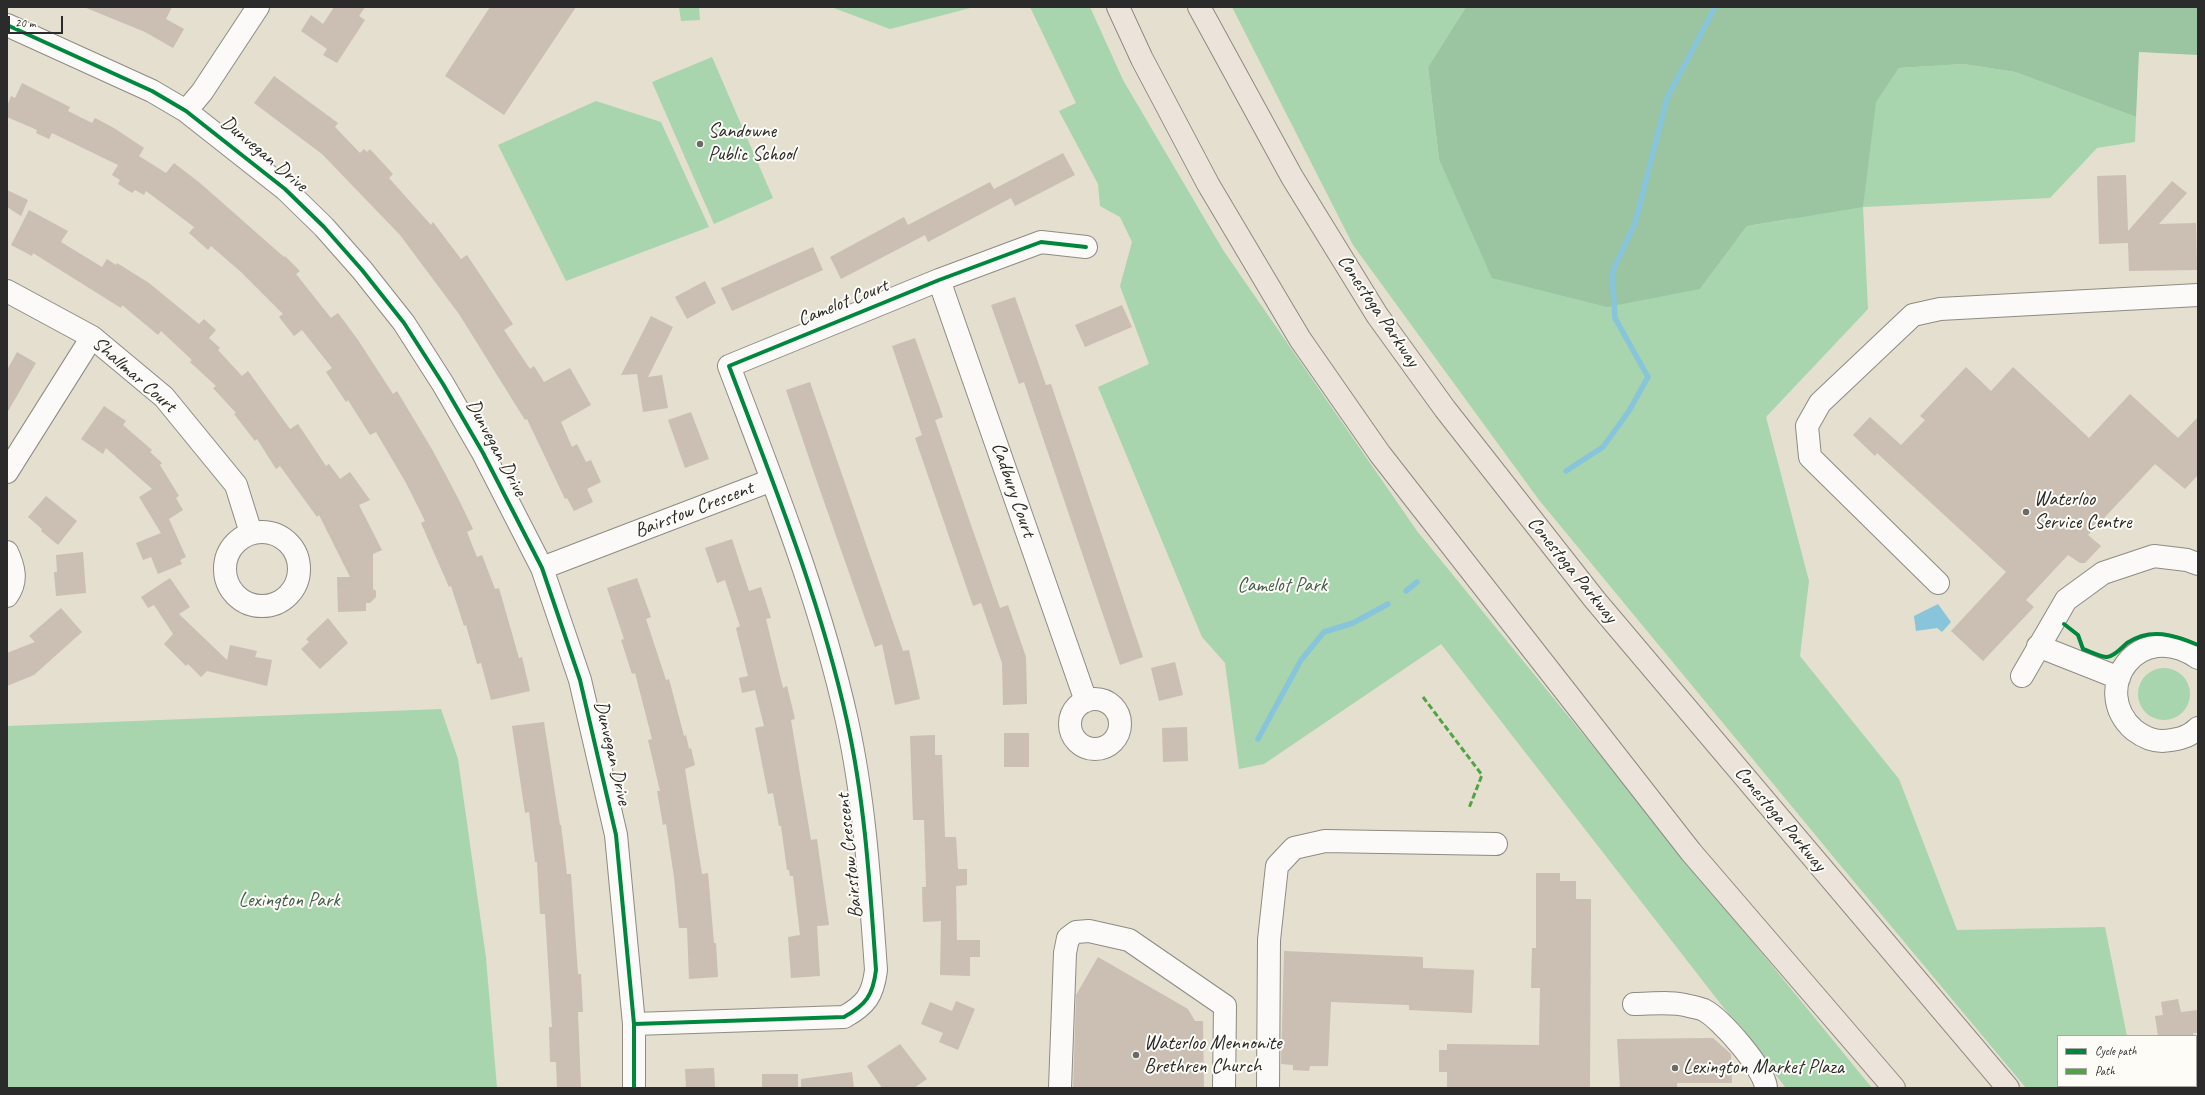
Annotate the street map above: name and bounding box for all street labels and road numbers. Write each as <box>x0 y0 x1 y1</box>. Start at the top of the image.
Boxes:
street label: Dunvegan Drive <box>216 111 312 197</box>
street label: Conestoga Parkway <box>1332 250 1424 372</box>
street label: Camelot Court <box>794 274 892 332</box>
street label: Shallmar Court <box>87 332 181 418</box>
street label: Dunvegan Drive <box>460 396 532 500</box>
street label: Cadbury Court <box>986 439 1040 541</box>
street label: Bairstow Crescent <box>631 476 757 544</box>
street label: Conestoga Parkway <box>1522 512 1622 628</box>
street label: Dunvegan Drive <box>588 699 636 807</box>
street label: Conestoga Parkway <box>1729 761 1831 877</box>
street label: Bairstow Crescent <box>832 792 868 920</box>

